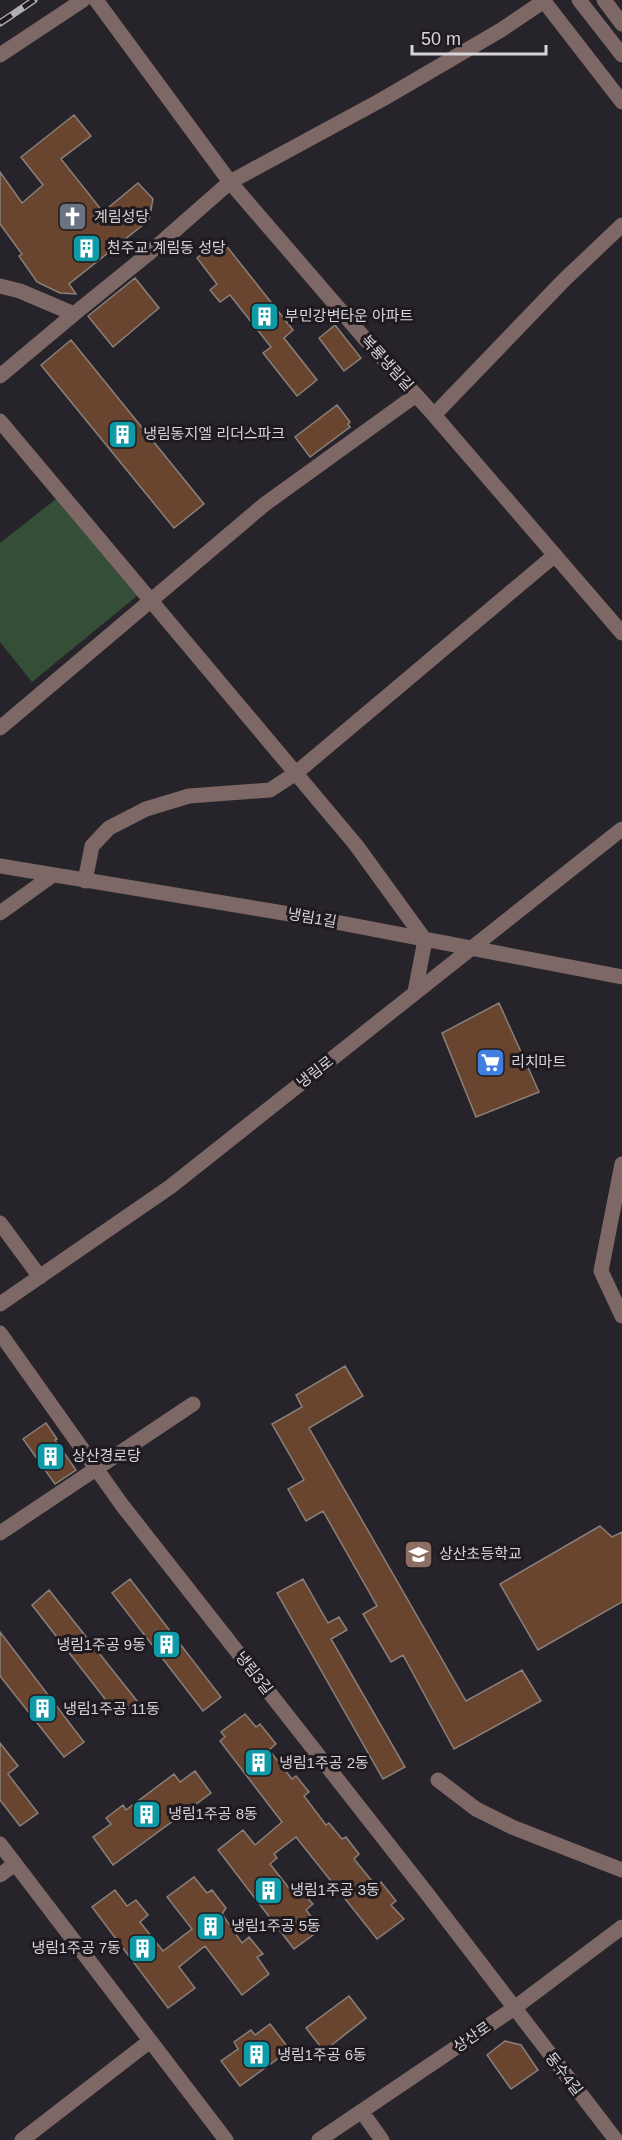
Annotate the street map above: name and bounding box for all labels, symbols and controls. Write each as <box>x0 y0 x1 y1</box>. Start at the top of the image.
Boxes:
scale bar <box>412 18 546 56</box>
text: 50 m <box>421 29 461 49</box>
church icon: 계림성당 <box>57 201 89 233</box>
place label: 계림성당 <box>94 208 149 225</box>
building icon: 천주교 계림동 성당 <box>70 232 102 264</box>
place label: 천주교 계림동 성당 <box>107 239 226 256</box>
building icon: 부민강변타운 아파트 <box>248 300 280 332</box>
place label: 부민강변타운 아파트 <box>285 307 414 324</box>
street label: 복룡냉림길 <box>358 331 417 394</box>
building icon: 냉림동지엘 리더스파크 <box>106 418 138 450</box>
place label: 냉림동지엘 리더스파크 <box>143 425 285 442</box>
street label: 냉림1길 <box>286 905 338 930</box>
supermarket icon: 리치마트 <box>474 1046 506 1078</box>
street label: 냉림로 <box>293 1052 336 1091</box>
place label: 리치마트 <box>511 1053 566 1070</box>
building icon: 상산경로당 <box>35 1440 67 1472</box>
place label: 상산경로당 <box>72 1447 141 1464</box>
school or university icon: 상산초등학교 <box>402 1538 434 1570</box>
place label: 상산초등학교 <box>439 1545 522 1562</box>
building icon: 냉림1주공 9동 <box>151 1629 183 1661</box>
place label: 냉림1주공 9동 <box>56 1636 146 1653</box>
street label: 냉림3길 <box>232 1648 276 1698</box>
building icon: 냉림1주공 11동 <box>26 1693 58 1725</box>
place label: 냉림1주공 11동 <box>63 1700 160 1717</box>
building icon: 냉림1주공 2동 <box>242 1747 274 1779</box>
place label: 냉림1주공 2동 <box>279 1754 369 1771</box>
building icon: 냉림1주공 8동 <box>131 1798 163 1830</box>
place label: 냉림1주공 8동 <box>168 1805 258 1822</box>
building icon: 냉림1주공 3동 <box>253 1874 285 1906</box>
place label: 냉림1주공 3동 <box>290 1881 380 1898</box>
building icon: 냉림1주공 5동 <box>194 1910 226 1942</box>
place label: 냉림1주공 5동 <box>231 1917 321 1934</box>
building icon: 냉림1주공 7동 <box>126 1932 158 1964</box>
place label: 냉림1주공 7동 <box>31 1939 121 1956</box>
street label: 상산로 <box>450 2018 494 2055</box>
building icon: 냉림1주공 6동 <box>240 2039 272 2071</box>
place label: 냉림1주공 6동 <box>277 2046 367 2063</box>
street label: 동수4길 <box>542 2049 586 2099</box>

